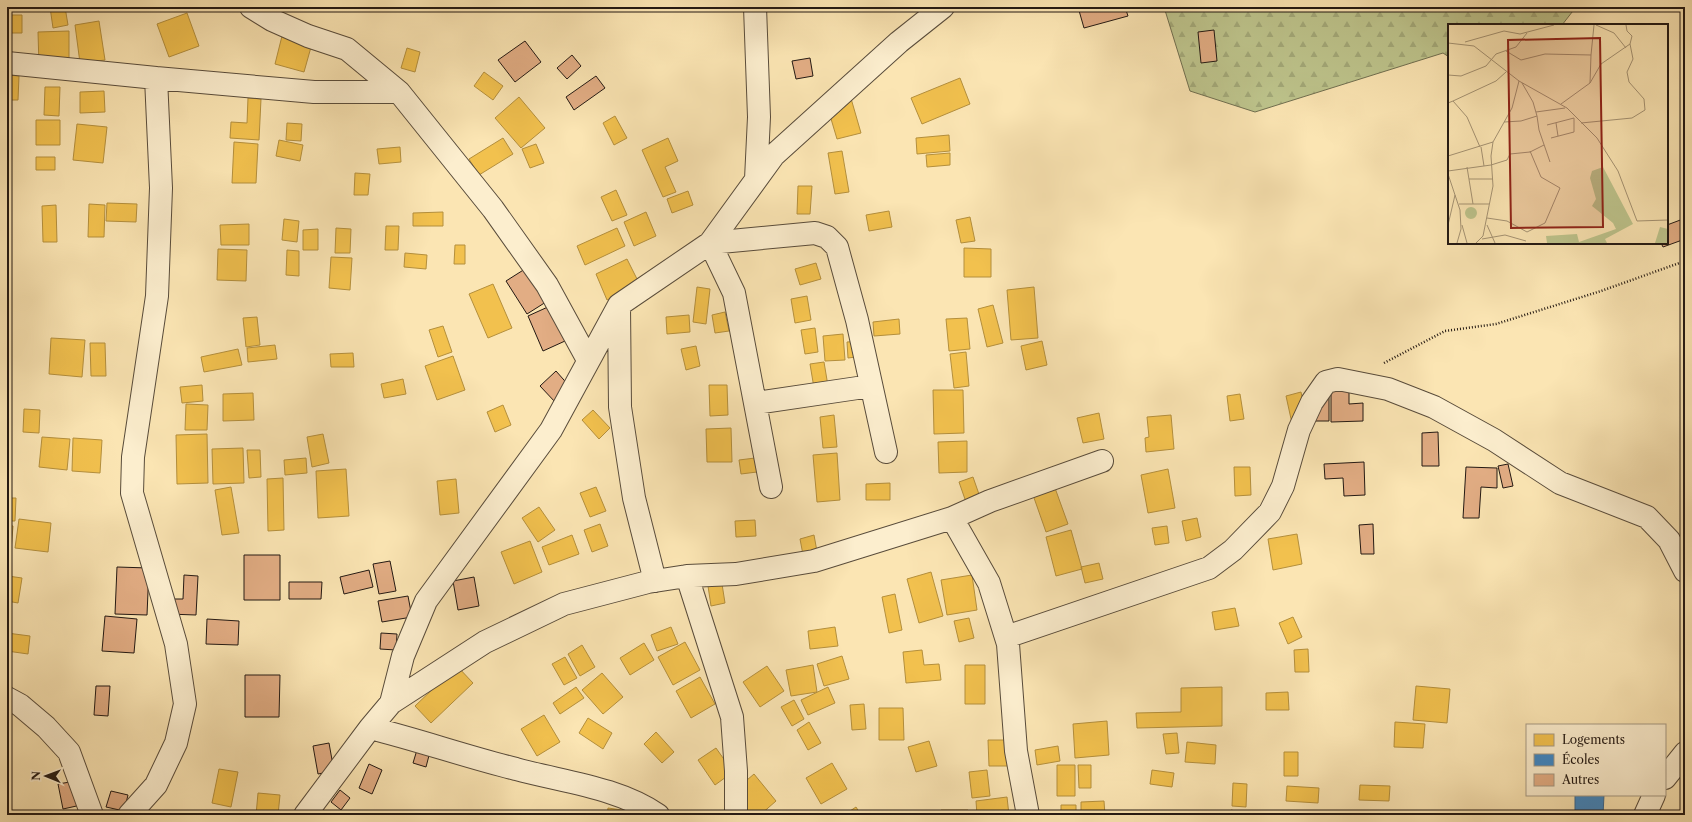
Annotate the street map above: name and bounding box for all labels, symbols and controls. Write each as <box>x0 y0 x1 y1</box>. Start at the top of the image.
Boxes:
inset map <box>1448 24 1668 244</box>
legend <box>1526 724 1666 796</box>
text: Logements <box>1562 732 1625 747</box>
text: Écoles <box>1562 751 1599 767</box>
north arrow <box>26 756 66 796</box>
text: N <box>29 770 43 781</box>
text: Autres <box>1561 772 1599 787</box>

